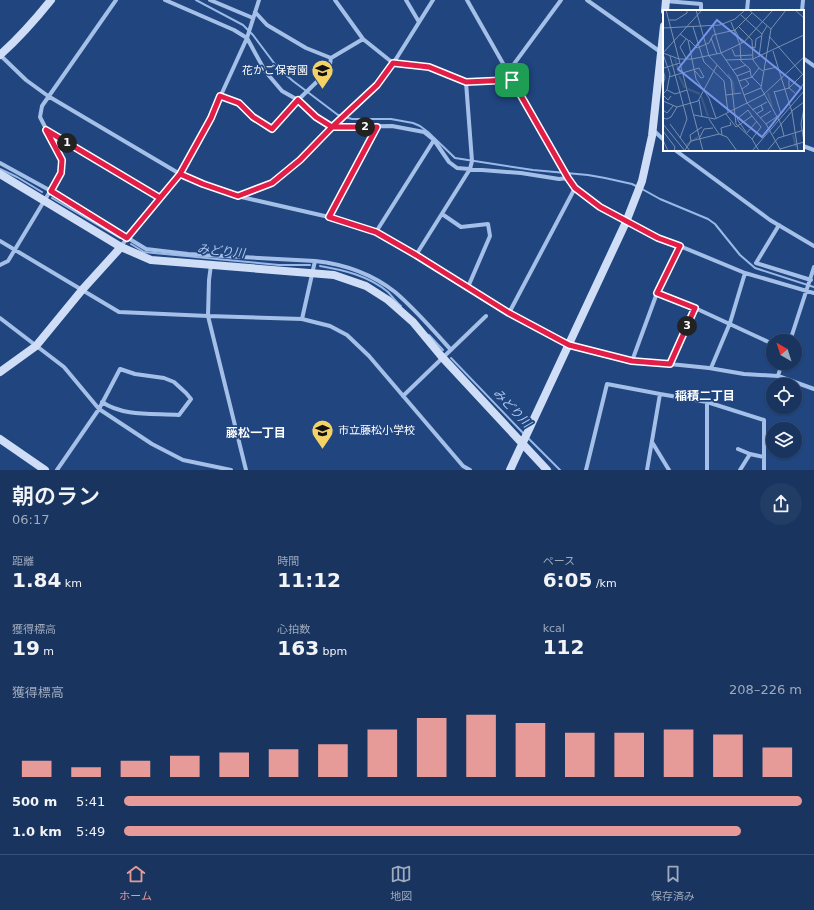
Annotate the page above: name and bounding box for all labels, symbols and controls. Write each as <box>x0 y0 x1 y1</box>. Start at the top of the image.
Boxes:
inset map <box>663 10 804 151</box>
school or university icon: 花かご保育園 <box>310 57 336 90</box>
pin <box>495 63 529 97</box>
place label: 花かご保育園 <box>242 64 308 77</box>
icon: arrive <box>501 69 523 91</box>
pin: 2 <box>355 117 375 137</box>
text: 2 <box>361 120 369 133</box>
pin: 1 <box>57 133 77 153</box>
text: 1 <box>63 136 71 149</box>
water label: みどり川 <box>196 242 248 261</box>
pin: 3 <box>677 316 697 336</box>
text: 3 <box>683 319 691 332</box>
north arrow <box>766 334 802 370</box>
map controls <box>766 334 802 458</box>
button: locate <box>766 378 802 414</box>
water label: みどり川 <box>490 386 535 432</box>
district label: 稲積二丁目 <box>675 389 735 403</box>
school or university icon: 市立藤松小学校 <box>309 417 335 450</box>
button: layers <box>766 422 802 458</box>
place label: 市立藤松小学校 <box>338 424 415 437</box>
district label: 藤松一丁目 <box>226 426 286 440</box>
button: share <box>760 483 802 525</box>
text: 朝のラン <box>12 484 100 509</box>
text: 06:17 <box>12 512 49 527</box>
text: 距離 <box>12 555 34 568</box>
text: 時間 <box>277 555 299 568</box>
text: ペース <box>543 555 575 568</box>
text: 1.84 <box>12 568 61 592</box>
text: 11:12 <box>277 568 341 592</box>
text: 6:05 <box>543 568 592 592</box>
text: km <box>61 577 82 590</box>
text: /km <box>592 577 617 590</box>
text: kcal <box>543 622 565 635</box>
text: 獲得標高 <box>12 623 56 636</box>
text: 心拍数 <box>277 623 310 636</box>
text: 112 <box>543 635 584 659</box>
text: 19 <box>12 636 40 660</box>
text: 163 <box>277 636 319 660</box>
text: m <box>40 645 54 658</box>
text: bpm <box>319 645 347 658</box>
text: 208–226 m <box>729 682 802 697</box>
text: 獲得標高 <box>12 685 64 700</box>
text: 500 m <box>12 794 57 809</box>
text: 5:41 <box>76 794 105 809</box>
text: 1.0 km <box>12 824 62 839</box>
text: 5:49 <box>76 824 105 839</box>
tab: ホーム <box>119 863 152 903</box>
tab: 地図 <box>390 863 412 903</box>
tab: 保存済み <box>651 863 695 903</box>

